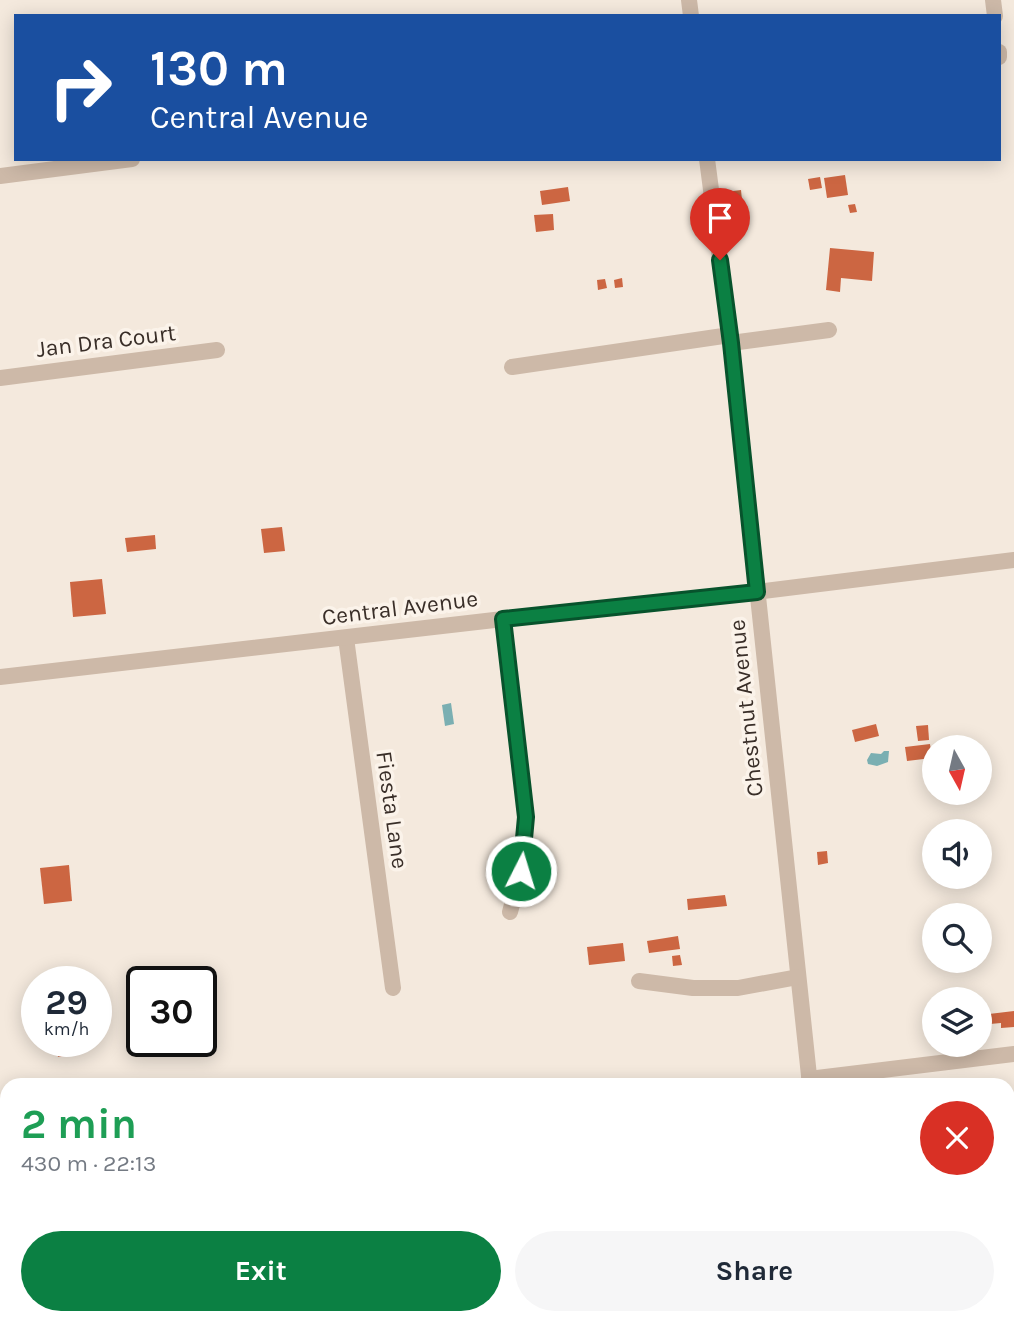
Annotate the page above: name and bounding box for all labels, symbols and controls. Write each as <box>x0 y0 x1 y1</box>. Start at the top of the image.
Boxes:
text: 130 m <box>150 40 288 97</box>
icon: right <box>35 42 126 133</box>
text: Central Avenue <box>150 99 368 136</box>
pin <box>690 188 750 260</box>
icon: arrive <box>701 199 739 237</box>
street label: Jan Dra Court <box>35 319 178 363</box>
street label: Central Avenue <box>320 585 480 631</box>
street label: Chestnut Avenue <box>723 618 769 798</box>
north arrow <box>922 735 992 805</box>
map controls <box>922 735 992 1057</box>
street label: Fiesta Lane <box>370 749 414 871</box>
button: sound <box>922 819 992 889</box>
position arrow <box>484 834 558 908</box>
button: search <box>922 903 992 973</box>
speed limit sign: 30 <box>126 966 217 1057</box>
text: 29 <box>45 982 88 1023</box>
button: layers <box>922 987 992 1057</box>
text: km/h <box>44 1018 89 1040</box>
text: 2 min <box>21 1099 137 1149</box>
button: close <box>920 1101 994 1175</box>
text: 430 m · 22:13 <box>21 1150 156 1177</box>
button: Exit <box>21 1231 501 1311</box>
button: Share <box>515 1231 994 1311</box>

